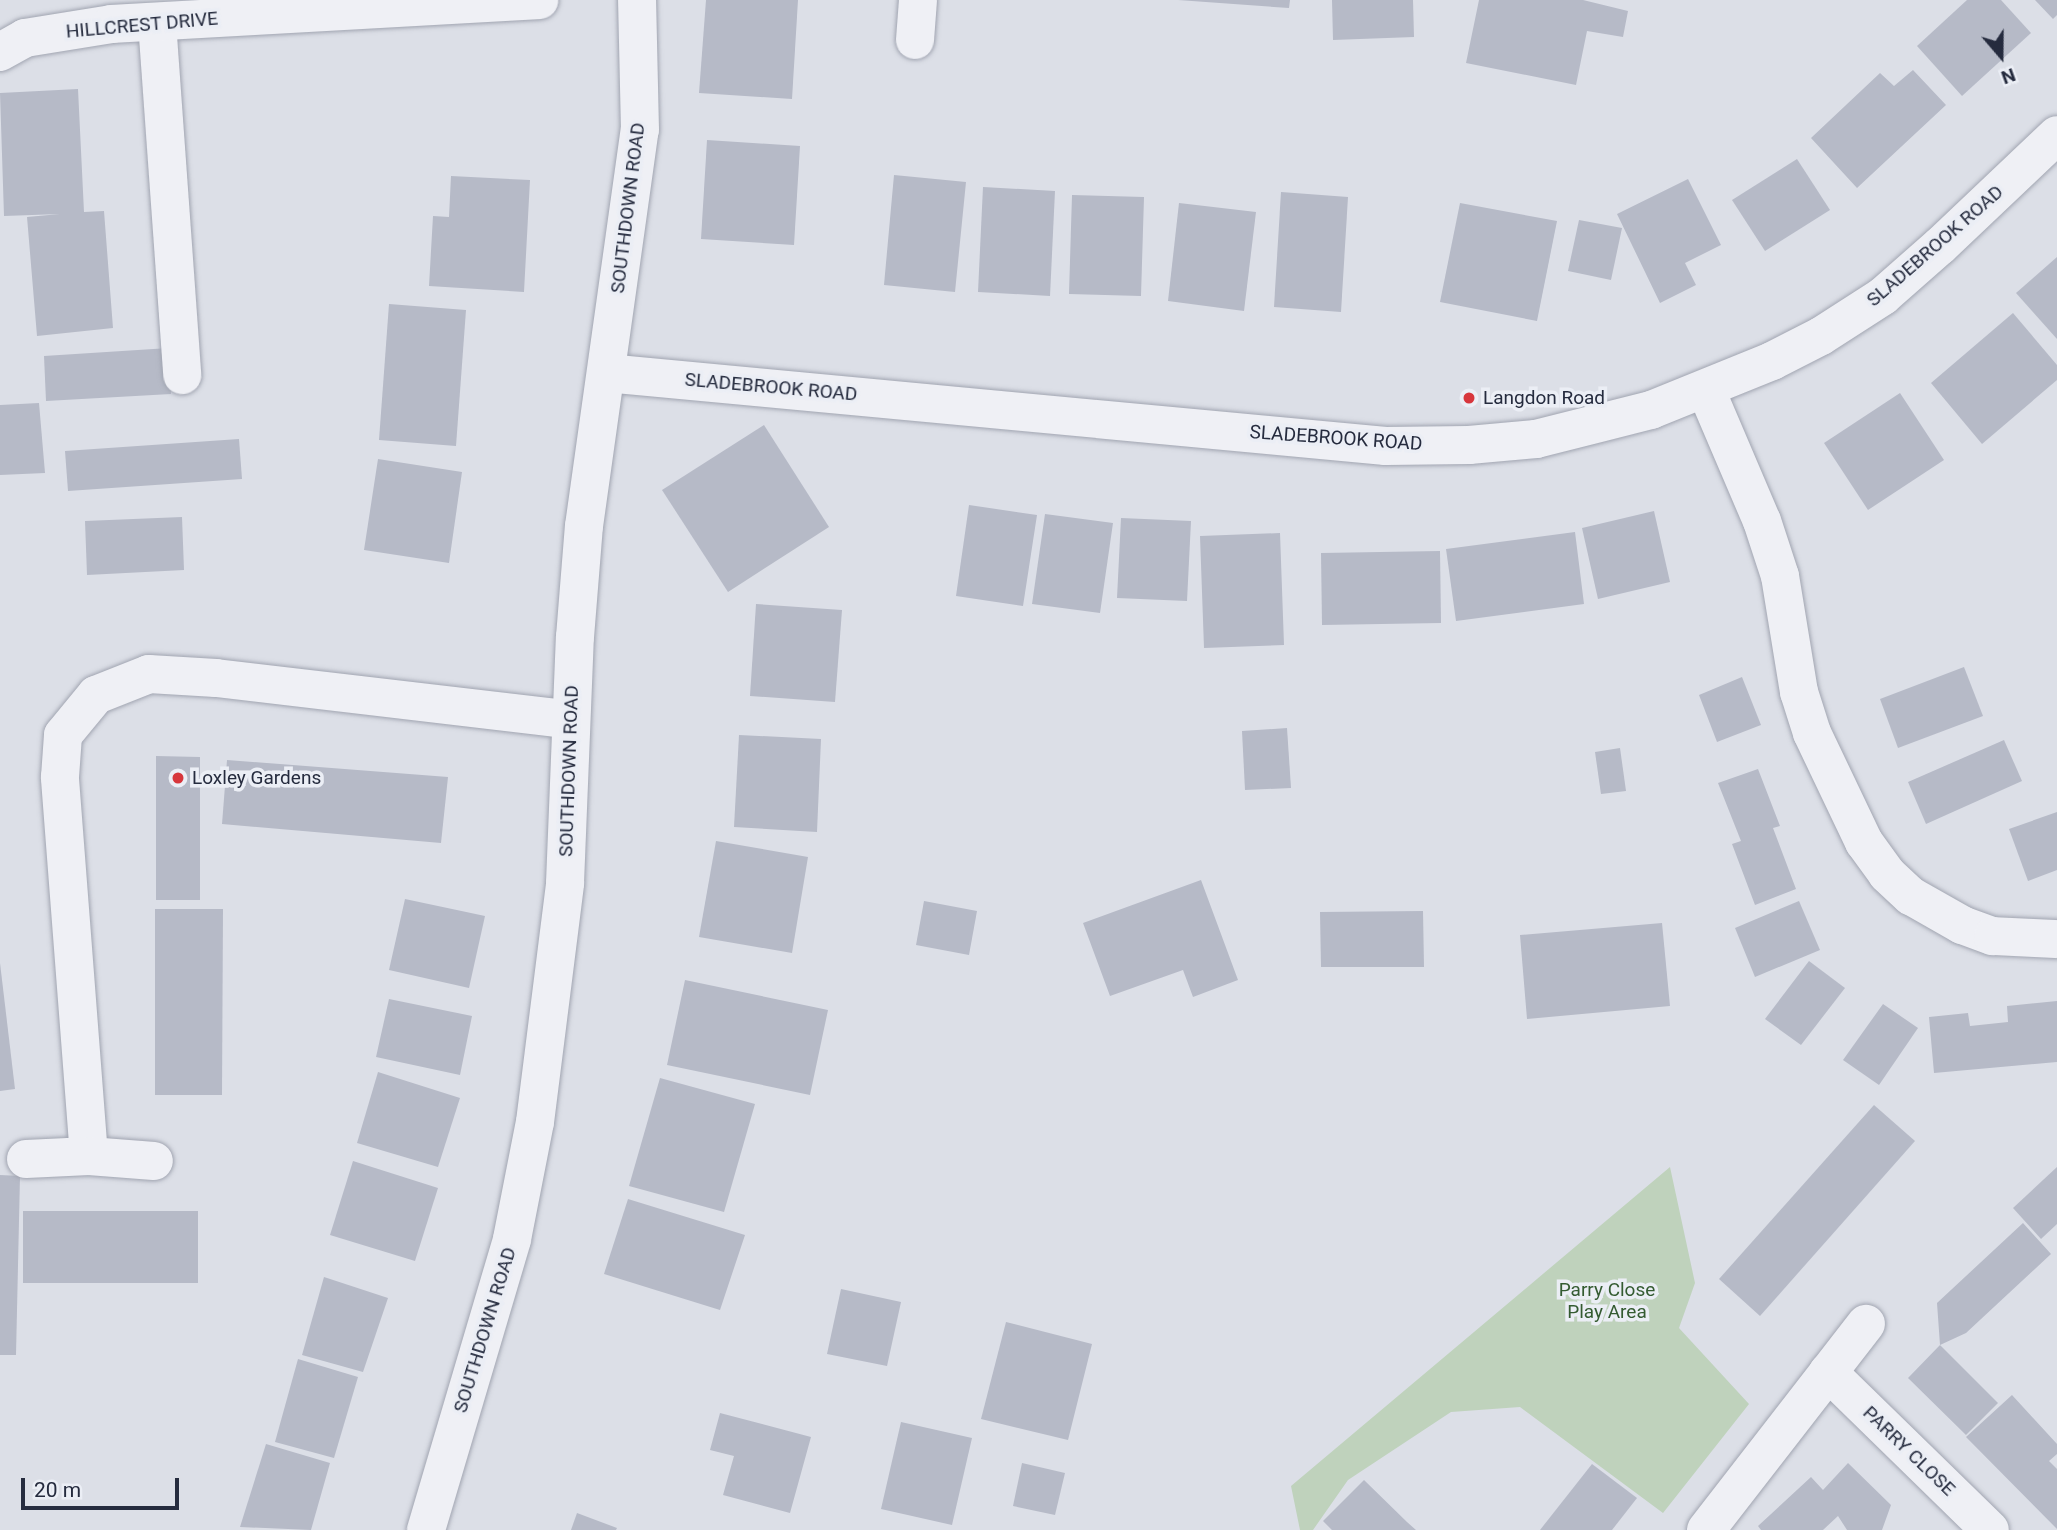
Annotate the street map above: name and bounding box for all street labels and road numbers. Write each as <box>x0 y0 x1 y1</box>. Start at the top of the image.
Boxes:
street label: HILLCREST DRIVE <box>65 7 219 43</box>
street label: SOUTHDOWN ROAD <box>606 121 650 295</box>
street label: SLADEBROOK ROAD <box>1862 181 2008 311</box>
street label: SLADEBROOK ROAD <box>684 368 858 406</box>
street label: SLADEBROOK ROAD <box>1249 421 1423 455</box>
street label: SOUTHDOWN ROAD <box>555 685 583 857</box>
street label: SOUTHDOWN ROAD <box>449 1245 521 1415</box>
street label: PARRY CLOSE <box>1858 1401 1960 1501</box>

